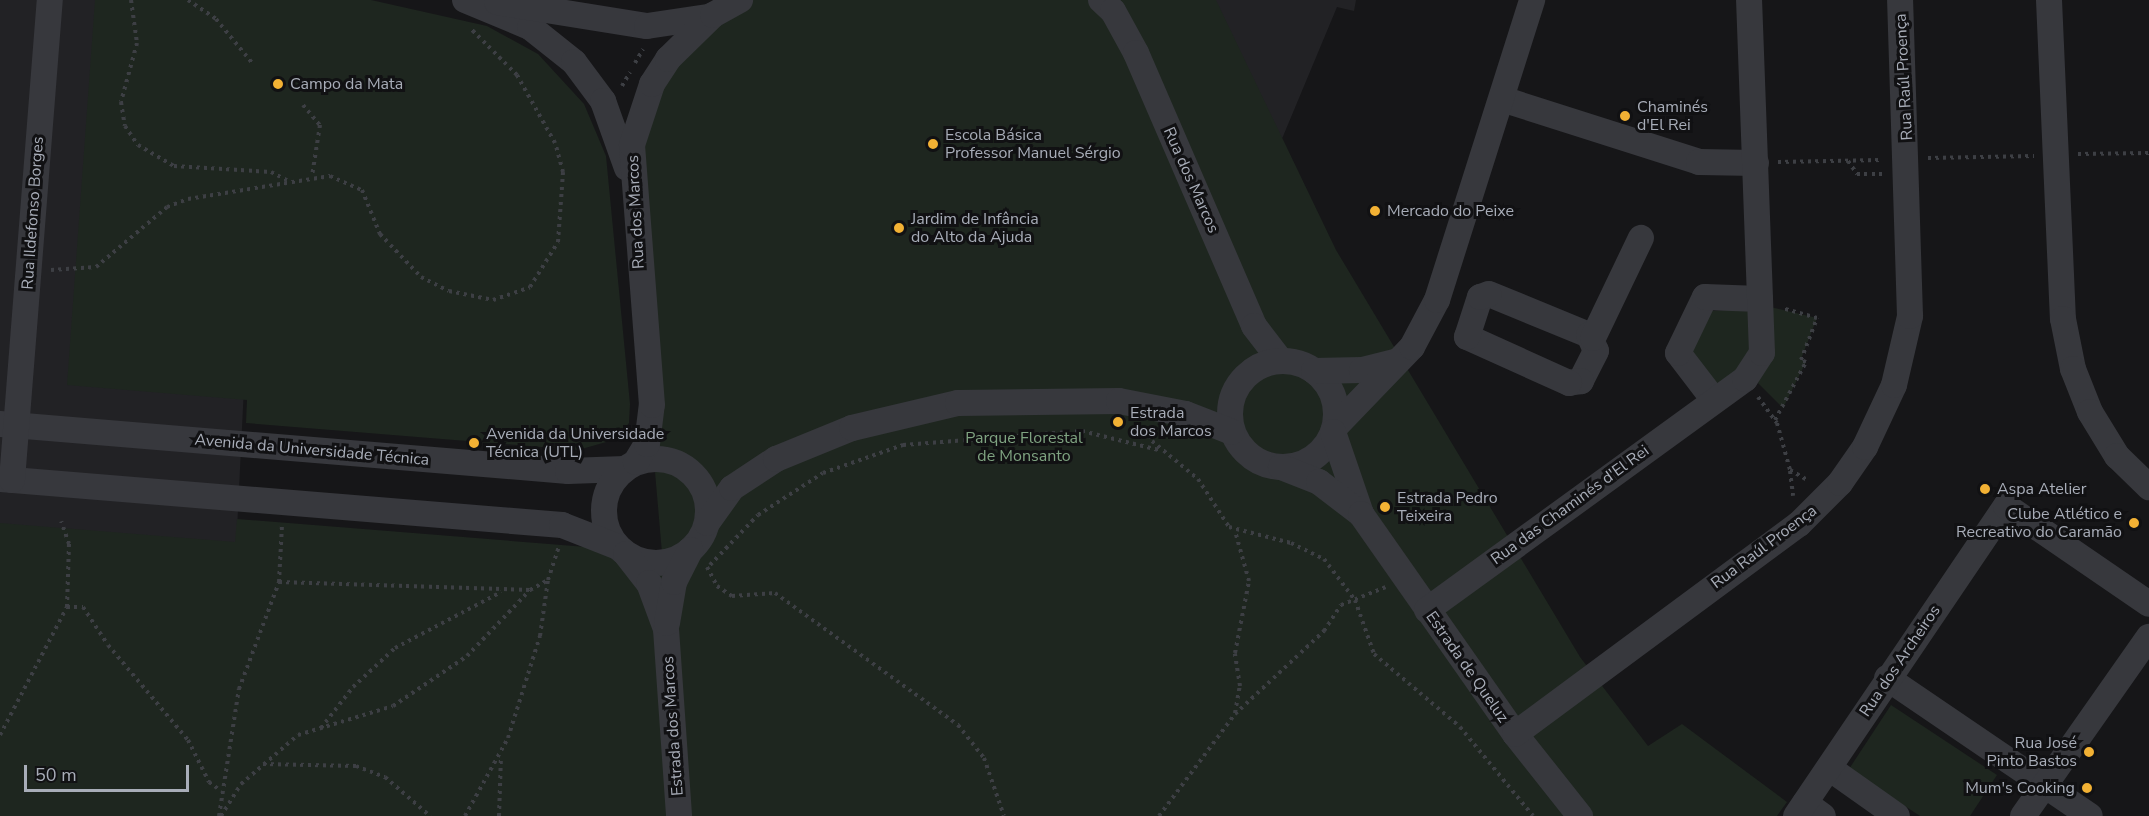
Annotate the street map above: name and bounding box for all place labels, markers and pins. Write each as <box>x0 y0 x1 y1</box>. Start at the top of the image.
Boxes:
place label: Campo da Mata <box>290 74 403 94</box>
marker: Campo da Mata <box>271 77 285 91</box>
place label: Chaminés d'El Rei <box>1637 97 1708 135</box>
marker: Chaminés d'El Rei <box>1618 109 1632 123</box>
place label: Escola Básica Professor Manuel Sérgio <box>945 125 1121 163</box>
marker: Escola Básica Professor Manuel Sérgio <box>926 137 940 151</box>
place label: Mercado do Peixe <box>1387 201 1514 221</box>
marker: Mercado do Peixe <box>1368 204 1382 218</box>
place label: Jardim de Infância do Alto da Ajuda <box>911 209 1039 247</box>
marker: Jardim de Infância do Alto da Ajuda <box>892 221 906 235</box>
place label: Estrada dos Marcos <box>1130 403 1212 441</box>
marker: Estrada dos Marcos <box>1111 415 1125 429</box>
place label: Avenida da Universidade Técnica (UTL) <box>486 424 664 462</box>
marker: Avenida da Universidade Técnica (UTL) <box>467 436 481 450</box>
place label: Aspa Atelier <box>1997 479 2086 499</box>
marker: Aspa Atelier <box>1978 482 1992 496</box>
place label: Estrada Pedro Teixeira <box>1397 488 1498 526</box>
marker: Estrada Pedro Teixeira <box>1378 500 1392 514</box>
place label: Clube Atlético e Recreativo do Caramão <box>1956 504 2122 542</box>
marker: Clube Atlético e Recreativo do Caramão <box>2127 516 2141 530</box>
place label: Rua José Pinto Bastos <box>1987 733 2077 771</box>
marker: Rua José Pinto Bastos <box>2082 745 2096 759</box>
place label: Mum's Cooking <box>1965 778 2075 798</box>
marker: Mum's Cooking <box>2080 781 2094 795</box>

